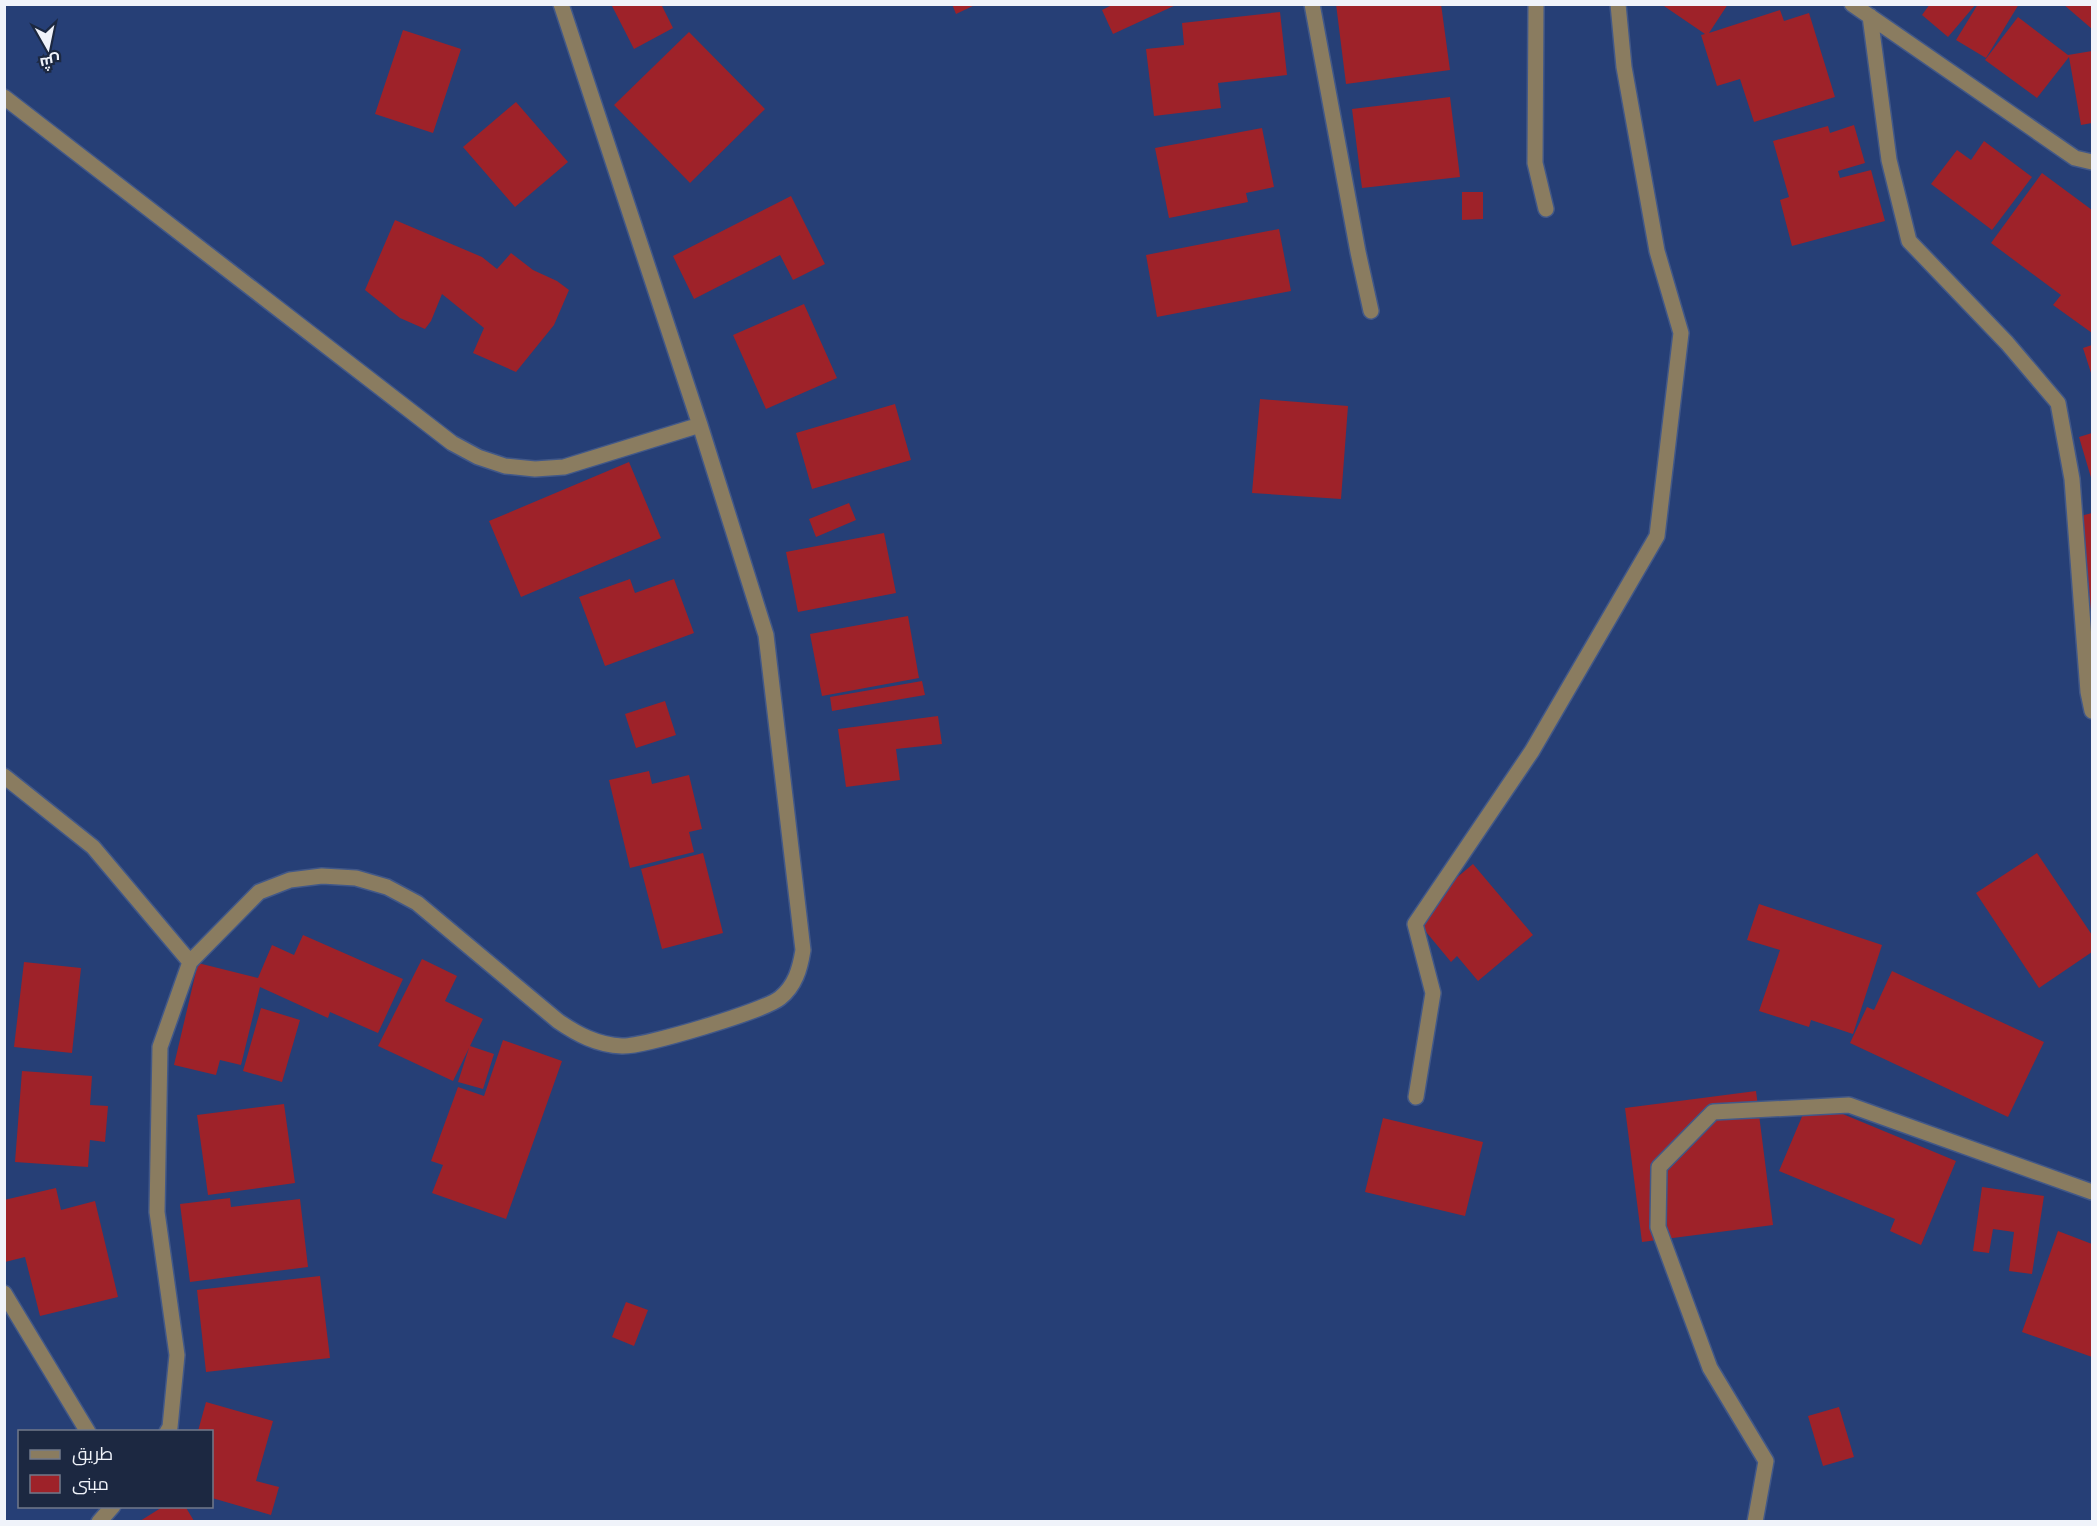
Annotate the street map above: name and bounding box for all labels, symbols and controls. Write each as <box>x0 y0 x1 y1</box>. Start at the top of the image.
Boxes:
north arrow <box>18 18 78 78</box>
text: ش <box>39 51 62 73</box>
legend <box>18 1430 213 1508</box>
text: طريق <box>72 1443 113 1466</box>
text: مبنى <box>72 1473 109 1495</box>

